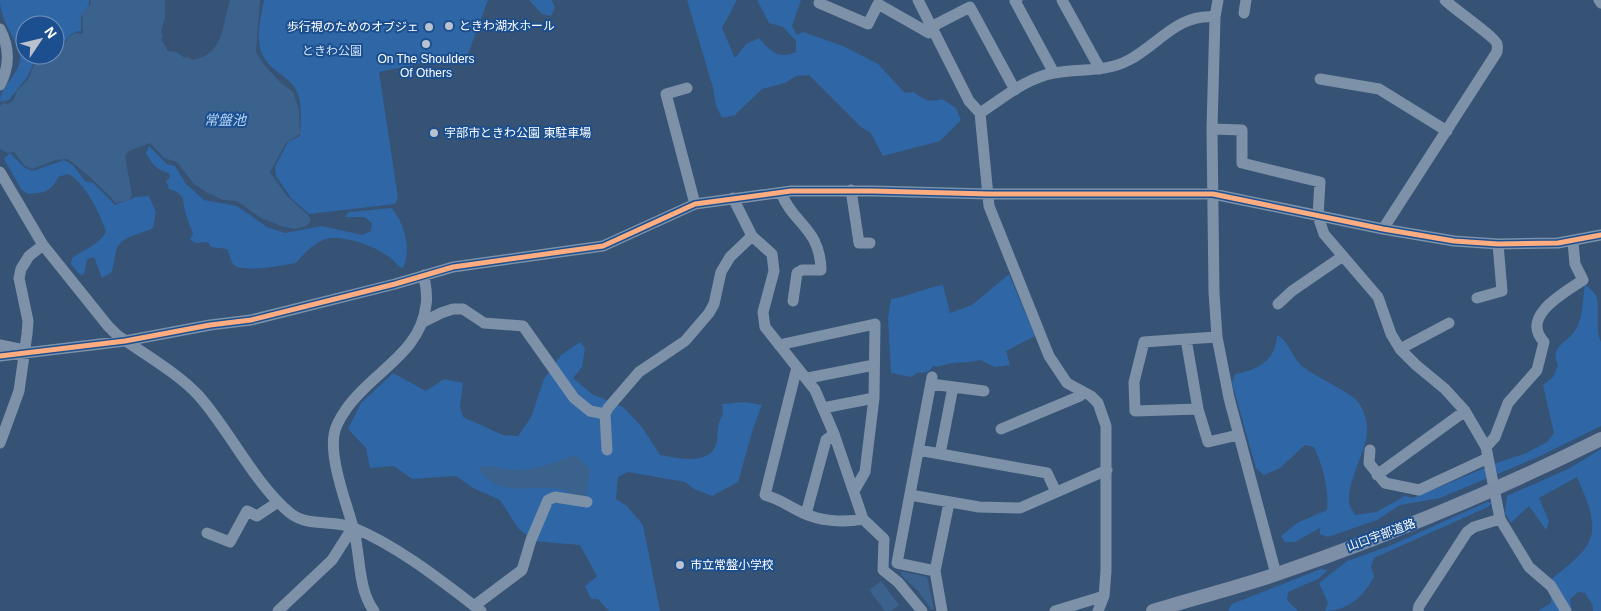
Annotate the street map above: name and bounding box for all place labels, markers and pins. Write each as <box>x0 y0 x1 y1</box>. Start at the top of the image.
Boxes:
place label: ときわ湖水ホール <box>459 19 555 33</box>
place label: 歩行視のためのオブジェ <box>287 20 419 34</box>
marker: ときわ湖水ホール <box>443 20 455 32</box>
marker: 歩行視のためのオブジェ <box>423 21 435 33</box>
marker: On The Shoulders Of Others <box>420 38 432 50</box>
place label: On The Shoulders Of Others <box>377 52 475 80</box>
place label: 宇部市ときわ公園 東駐車場 <box>444 126 591 140</box>
marker: 宇部市ときわ公園 東駐車場 <box>428 127 440 139</box>
place label: 市立常盤小学校 <box>690 558 774 572</box>
marker: 市立常盤小学校 <box>674 559 686 571</box>

